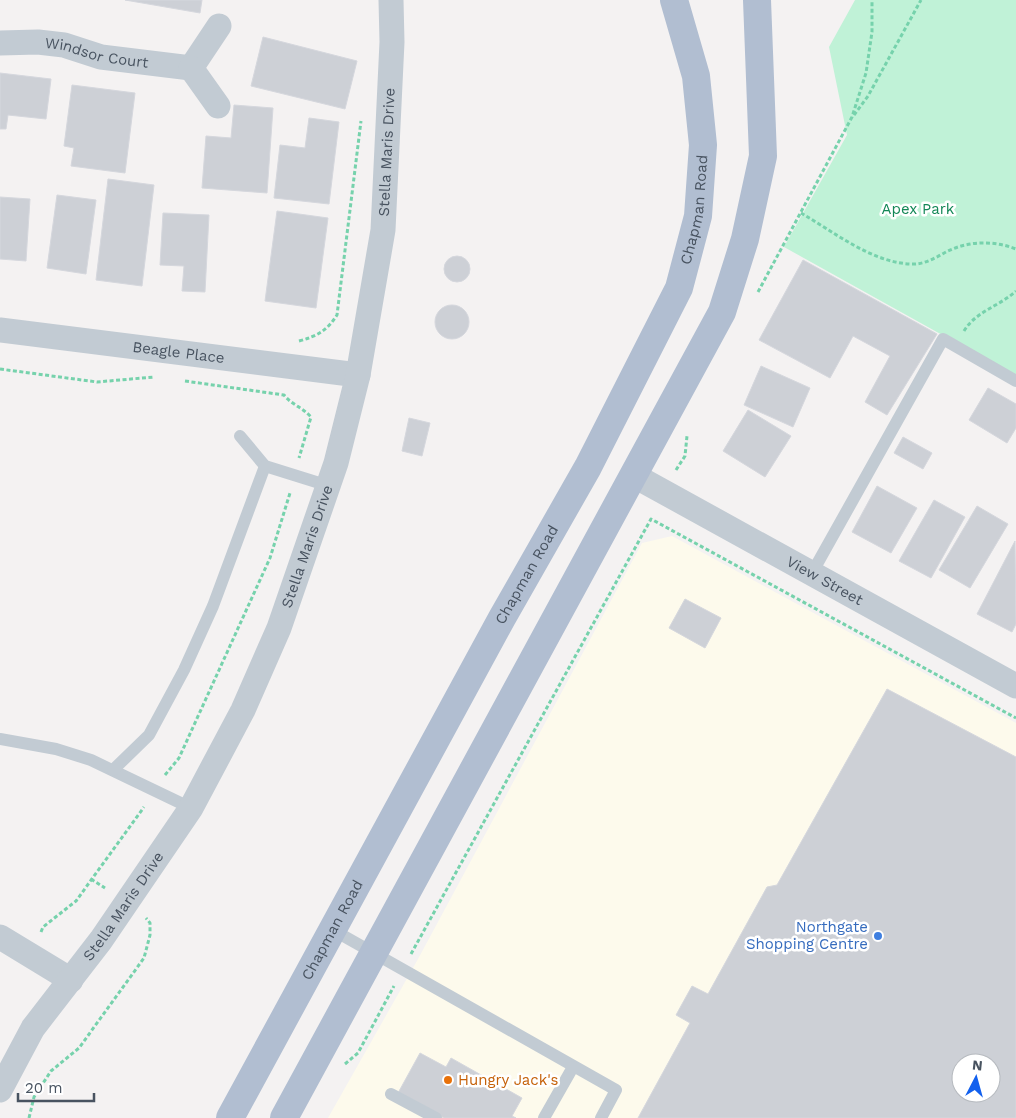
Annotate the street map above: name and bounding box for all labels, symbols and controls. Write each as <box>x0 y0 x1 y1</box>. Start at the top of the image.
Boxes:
street label: Windsor Court <box>44 34 150 72</box>
street label: Stella Maris Drive <box>375 87 399 217</box>
street label: Chapman Road <box>677 154 711 267</box>
park label: Apex Park <box>882 200 955 218</box>
street label: Beagle Place <box>132 338 226 367</box>
street label: Stella Maris Drive <box>278 483 337 610</box>
street label: Chapman Road <box>491 522 562 627</box>
street label: View Street <box>783 552 867 609</box>
street label: Stella Maris Drive <box>79 848 168 964</box>
street label: Chapman Road <box>298 877 367 983</box>
place label: Northgate Shopping Centre <box>746 918 868 953</box>
marker: Northgate Shopping Centre <box>872 930 884 942</box>
north arrow <box>951 1053 1001 1103</box>
text: N <box>971 1057 983 1074</box>
scale bar <box>18 1070 94 1102</box>
place label: Hungry Jack's <box>458 1071 559 1089</box>
marker: Hungry Jack's <box>442 1074 454 1086</box>
text: 20 m <box>25 1079 63 1097</box>

